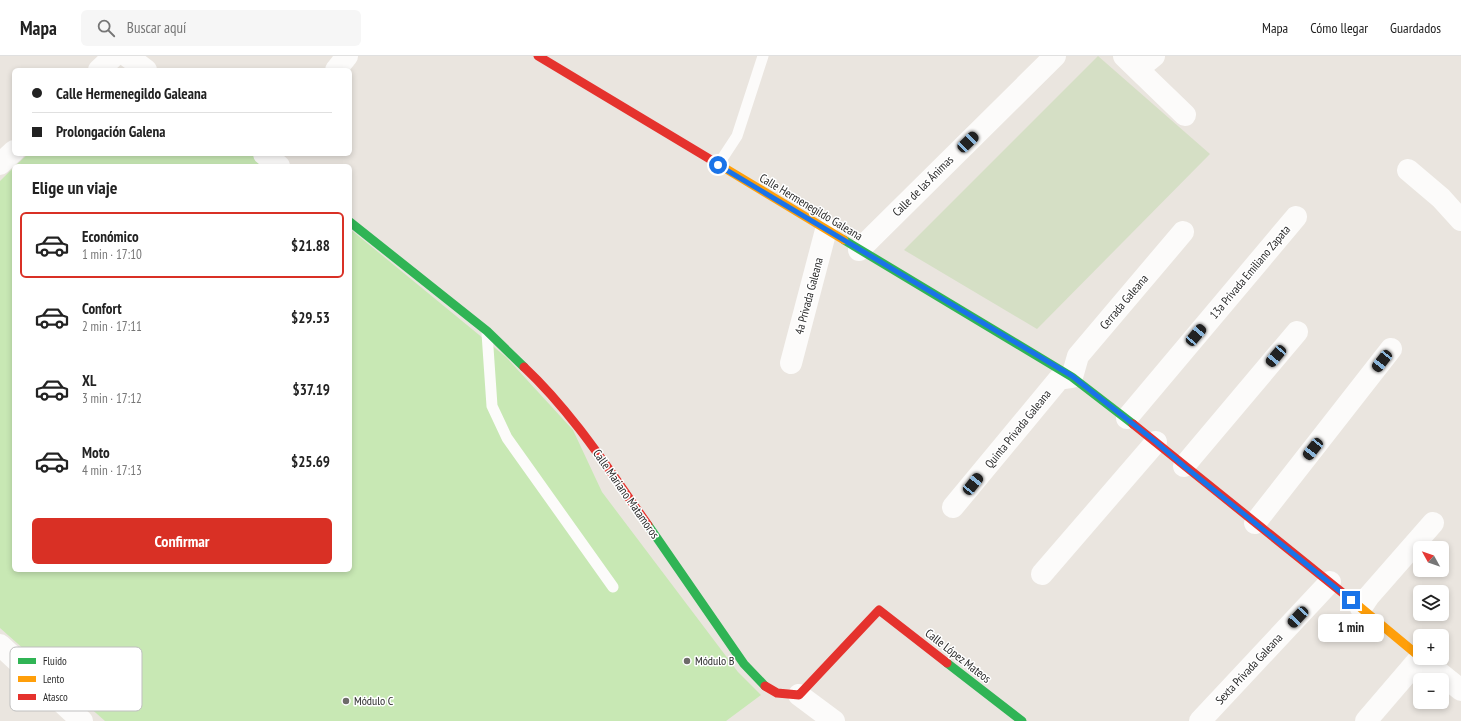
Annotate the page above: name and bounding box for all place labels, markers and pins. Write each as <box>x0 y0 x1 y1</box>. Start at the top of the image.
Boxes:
place label: Módulo B <box>695 653 735 668</box>
marker: Módulo B <box>682 656 692 666</box>
place label: Módulo C <box>354 693 394 708</box>
marker: Módulo C <box>341 696 351 706</box>

